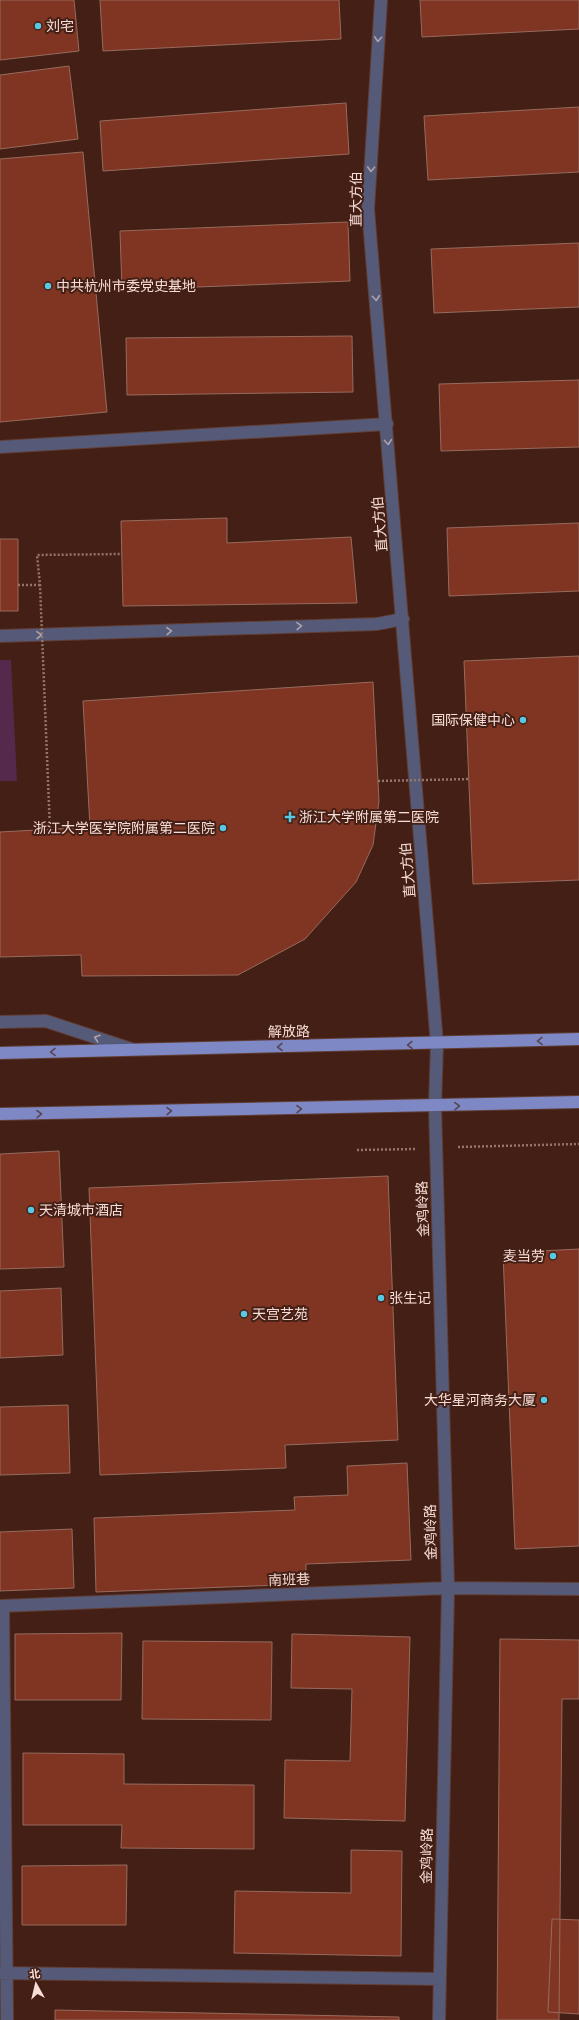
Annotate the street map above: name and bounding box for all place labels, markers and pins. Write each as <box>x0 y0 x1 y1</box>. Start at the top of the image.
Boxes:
place label: 刘宅 <box>46 18 74 35</box>
marker: 刘宅 <box>33 21 43 31</box>
place label: 中共杭州市委党史基地 <box>56 278 196 295</box>
marker: 中共杭州市委党史基地 <box>43 281 53 291</box>
place label: 国际保健中心 <box>431 712 515 729</box>
marker: 国际保健中心 <box>518 715 528 725</box>
place label: 浙江大学附属第二医院 <box>299 809 439 826</box>
marker: 浙江大学附属第二医院 <box>284 811 296 823</box>
place label: 浙江大学医学院附属第二医院 <box>33 820 215 837</box>
marker: 浙江大学医学院附属第二医院 <box>218 823 228 833</box>
place label: 天清城市酒店 <box>39 1202 123 1219</box>
marker: 天清城市酒店 <box>26 1205 36 1215</box>
place label: 麦当劳 <box>503 1248 545 1265</box>
marker: 麦当劳 <box>548 1251 558 1261</box>
place label: 张生记 <box>389 1290 431 1307</box>
marker: 张生记 <box>376 1293 386 1303</box>
place label: 天宫艺苑 <box>252 1306 308 1323</box>
marker: 天宫艺苑 <box>239 1309 249 1319</box>
place label: 大华星河商务大厦 <box>424 1392 536 1409</box>
marker: 大华星河商务大厦 <box>539 1395 549 1405</box>

